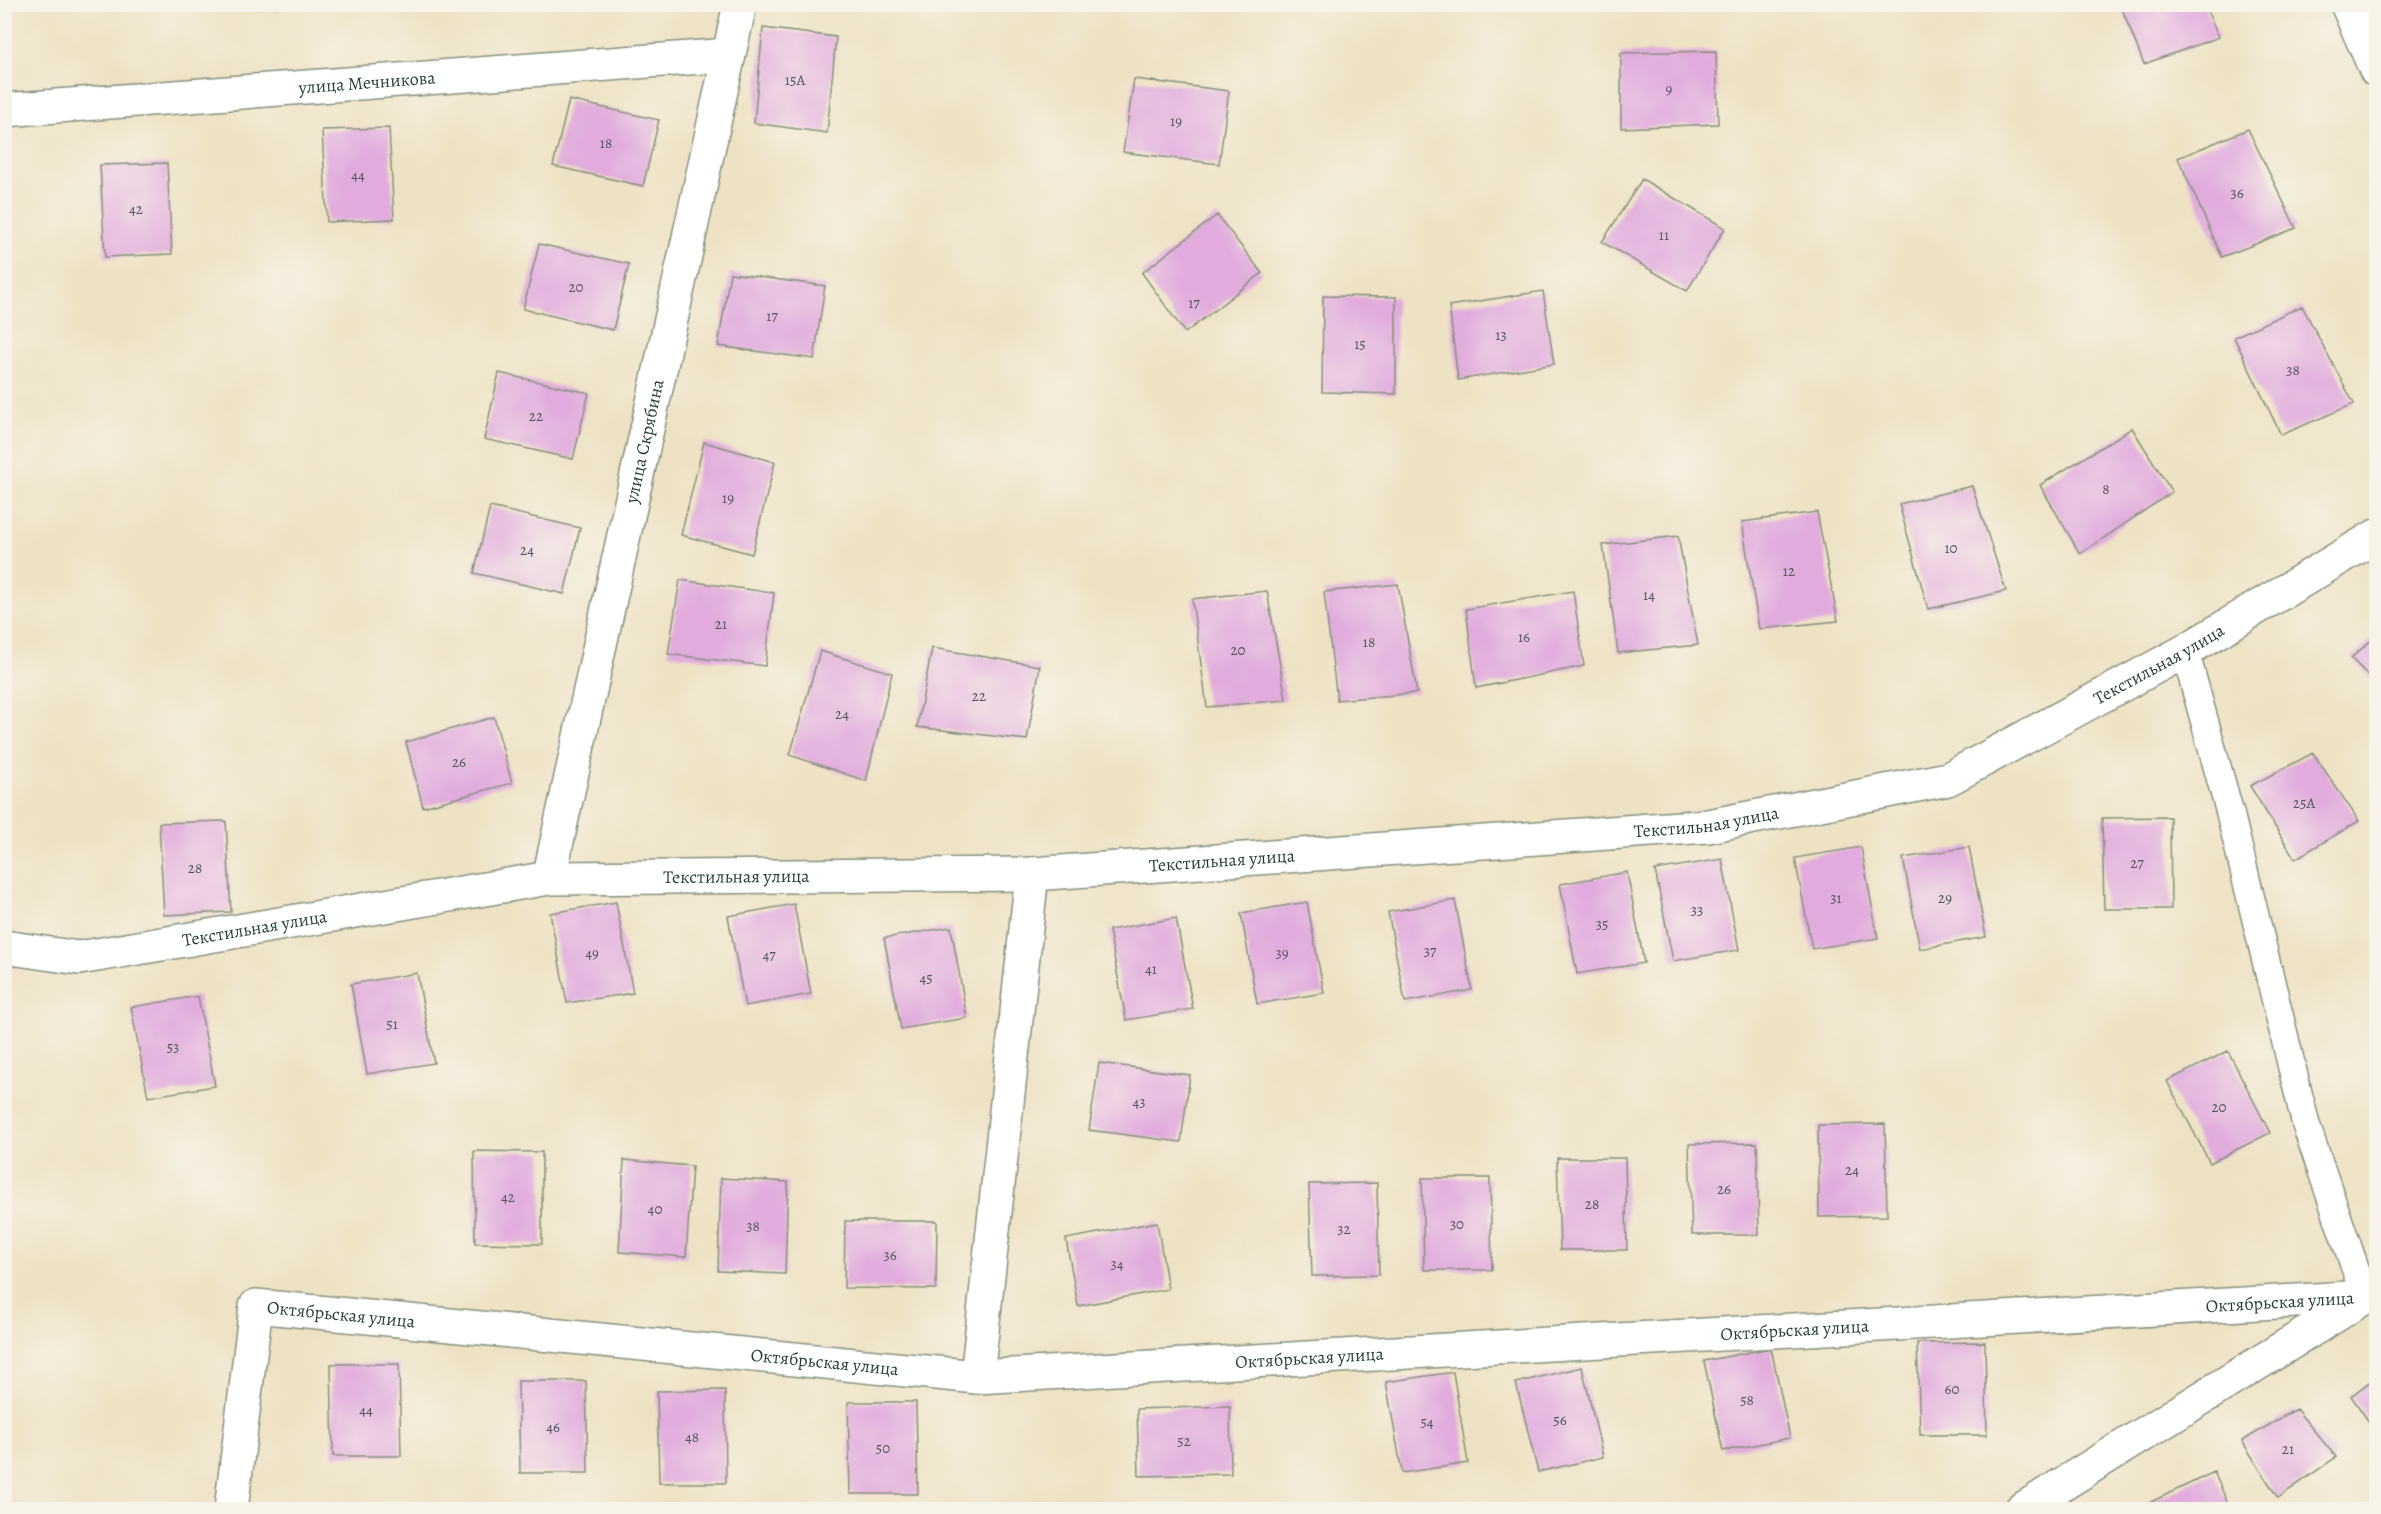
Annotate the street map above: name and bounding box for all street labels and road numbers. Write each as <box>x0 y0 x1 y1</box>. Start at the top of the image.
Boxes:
street label: улица Мечникова <box>297 65 437 100</box>
street label: улица Скрябина <box>619 376 670 507</box>
street label: Текстильная улица <box>2089 618 2229 710</box>
street label: Текстильная улица <box>1633 800 1781 843</box>
street label: Текстильная улица <box>1148 843 1296 878</box>
street label: Текстильная улица <box>663 864 810 889</box>
street label: Текстильная улица <box>181 904 329 952</box>
street label: Октябрьская улица <box>2205 1286 2355 1318</box>
street label: Октябрьская улица <box>266 1295 417 1334</box>
street label: Октябрьская улица <box>1720 1314 1870 1346</box>
street label: Октябрьская улица <box>1235 1342 1385 1374</box>
street label: Октябрьская улица <box>750 1343 901 1381</box>

